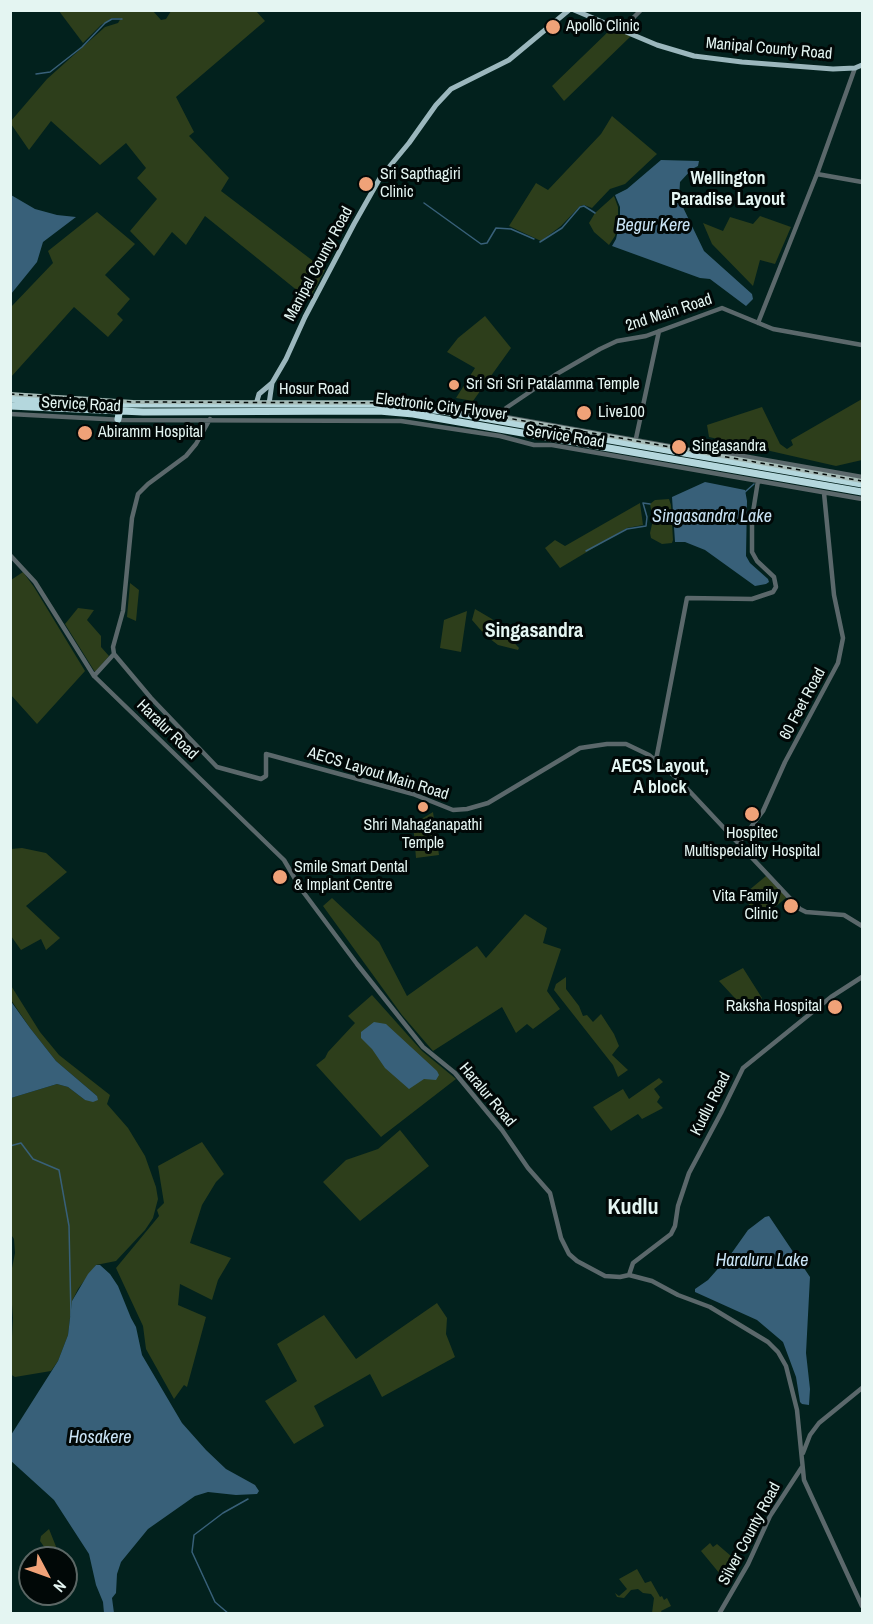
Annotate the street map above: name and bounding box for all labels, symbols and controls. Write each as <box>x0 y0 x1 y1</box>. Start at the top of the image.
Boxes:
place label: Apollo Clinic <box>566 17 640 37</box>
marker: Apollo Clinic <box>544 18 562 36</box>
street label: Manipal County Road <box>705 34 833 64</box>
place label: Sri Sapthagiri Clinic <box>380 165 461 203</box>
district label: Wellington Paradise Layout <box>671 168 785 210</box>
marker: Sri Sapthagiri Clinic <box>357 175 375 193</box>
street label: Manipal County Road <box>281 203 357 325</box>
water label: Begur Kere <box>616 215 690 237</box>
street label: 2nd Main Road <box>623 290 715 336</box>
place label: Sri Sri Sri Patalamma Temple <box>466 375 640 395</box>
marker: Sri Sri Sri Patalamma Temple <box>447 378 461 392</box>
street label: Hosur Road <box>279 380 349 400</box>
street label: Electronic City Flyover <box>374 389 508 425</box>
street label: Service Road <box>41 393 121 417</box>
place label: Live100 <box>598 403 645 423</box>
marker: Live100 <box>575 404 593 422</box>
street label: Service Road <box>524 421 606 453</box>
place label: Abiramm Hospital <box>98 423 203 443</box>
marker: Abiramm Hospital <box>76 424 94 442</box>
place label: Singasandra <box>692 437 766 457</box>
marker: Singasandra <box>670 438 688 456</box>
water label: Singasandra Lake <box>652 506 772 528</box>
district label: Singasandra <box>485 620 583 644</box>
street label: 60 Feet Road <box>776 665 830 743</box>
street label: Haralur Road <box>132 696 202 764</box>
street label: AECS Layout Main Road <box>305 743 451 805</box>
district label: AECS Layout, A block <box>611 756 709 798</box>
marker: Shri Mahaganapathi Temple <box>416 800 430 814</box>
marker: Hospitec Multispeciality Hospital <box>743 805 761 823</box>
place label: Shri Mahaganapathi Temple <box>364 816 482 854</box>
place label: Hospitec Multispeciality Hospital <box>684 824 820 862</box>
place label: Smile Smart Dental & Implant Centre <box>294 858 408 896</box>
marker: Smile Smart Dental & Implant Centre <box>271 868 289 886</box>
place label: Vita Family Clinic <box>713 887 778 925</box>
marker: Vita Family Clinic <box>782 897 800 915</box>
place label: Raksha Hospital <box>726 997 822 1017</box>
marker: Raksha Hospital <box>826 998 844 1016</box>
street label: Haralur Road <box>455 1059 519 1131</box>
street label: Kudlu Road <box>687 1069 735 1139</box>
district label: Kudlu <box>607 1195 659 1221</box>
water label: Haraluru Lake <box>716 1250 808 1272</box>
water label: Hosakere <box>68 1427 132 1449</box>
street label: Silver County Road <box>715 1479 785 1589</box>
north arrow <box>18 1546 78 1606</box>
text: N <box>49 1576 71 1597</box>

